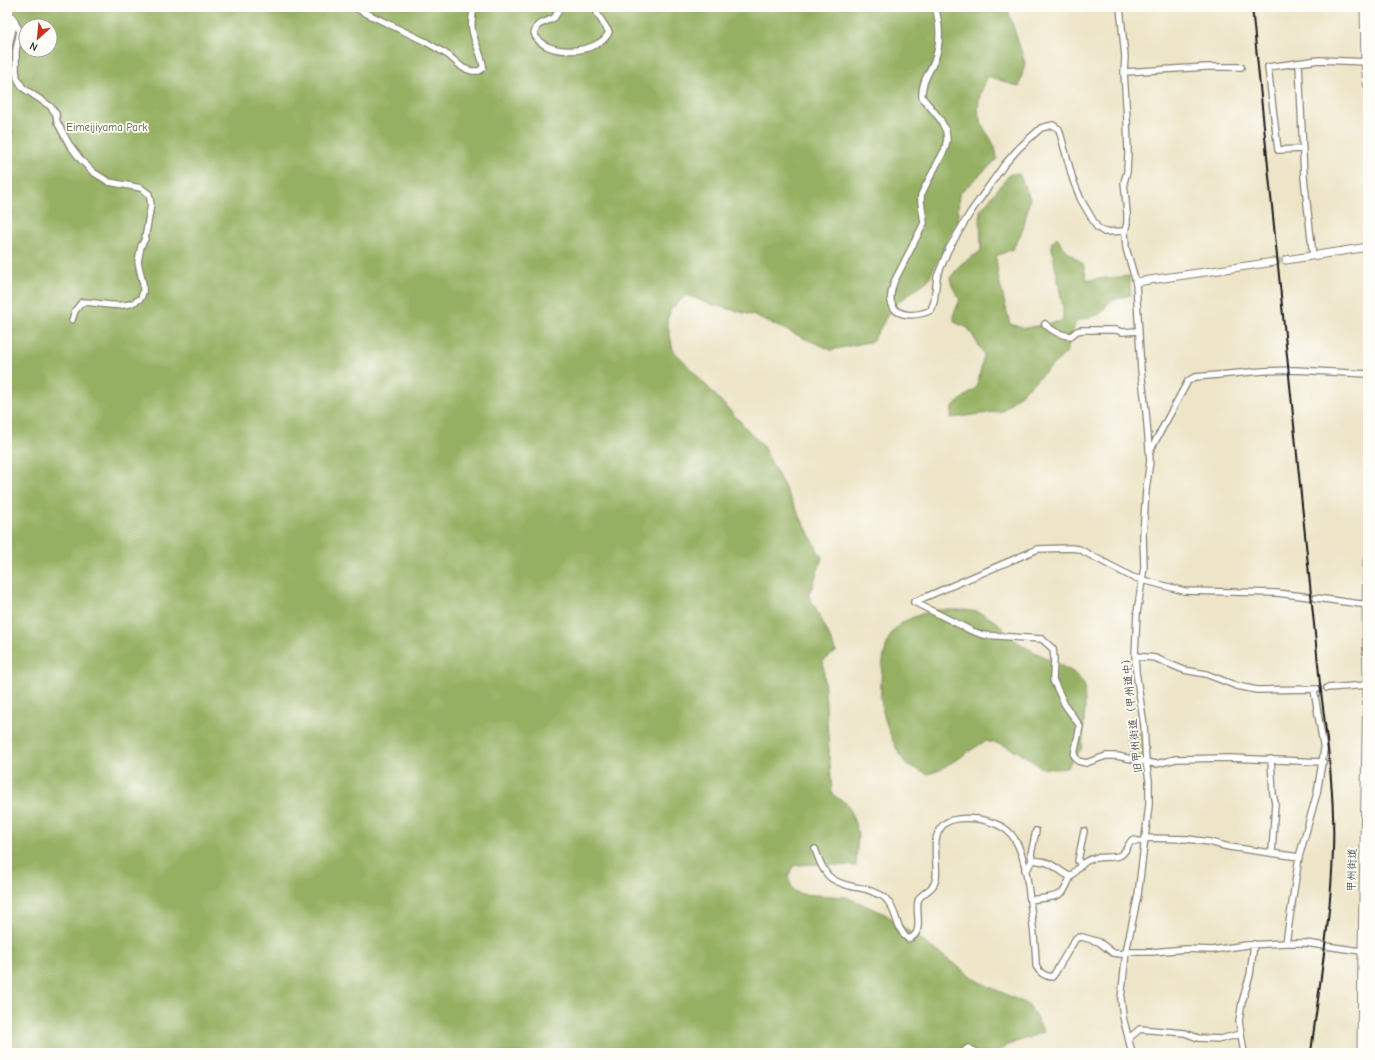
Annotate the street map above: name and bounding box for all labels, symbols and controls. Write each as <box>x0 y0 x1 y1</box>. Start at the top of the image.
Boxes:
north arrow <box>18 18 58 58</box>
text: N <box>28 39 40 54</box>
park label: Eimeijiyama Park <box>66 121 148 134</box>
street label: 旧甲州街道（甲州道中） <box>1119 652 1145 774</box>
street label: 甲州街道 <box>1345 848 1359 892</box>

